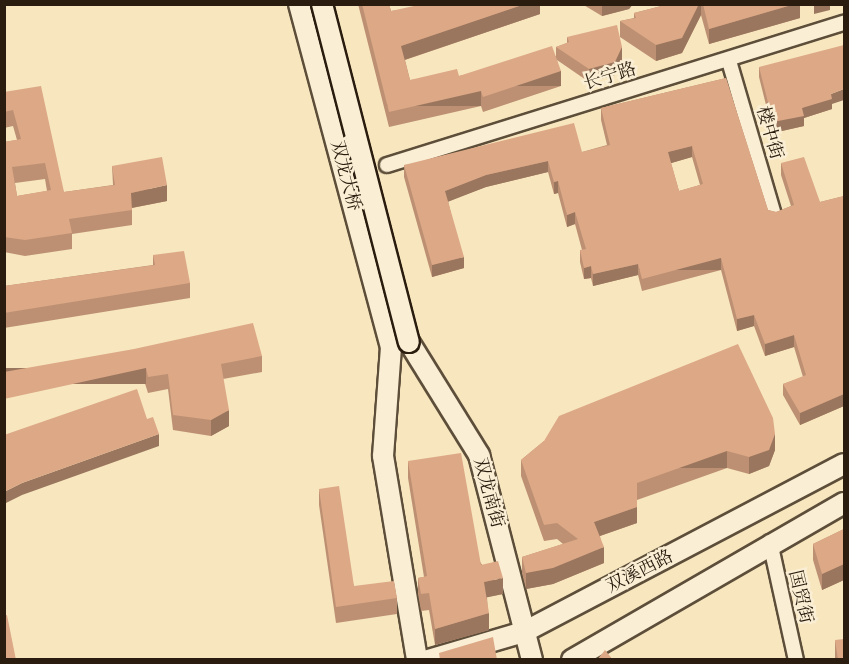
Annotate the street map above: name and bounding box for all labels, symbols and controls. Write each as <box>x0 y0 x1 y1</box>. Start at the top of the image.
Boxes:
street label: 长宁路 <box>581 59 639 95</box>
street label: 楼中街 <box>751 104 787 162</box>
street label: 双龙大桥 <box>325 138 365 214</box>
street label: 双龙南街 <box>468 455 508 531</box>
street label: 双溪西路 <box>603 546 677 598</box>
street label: 国贸街 <box>783 568 817 626</box>

